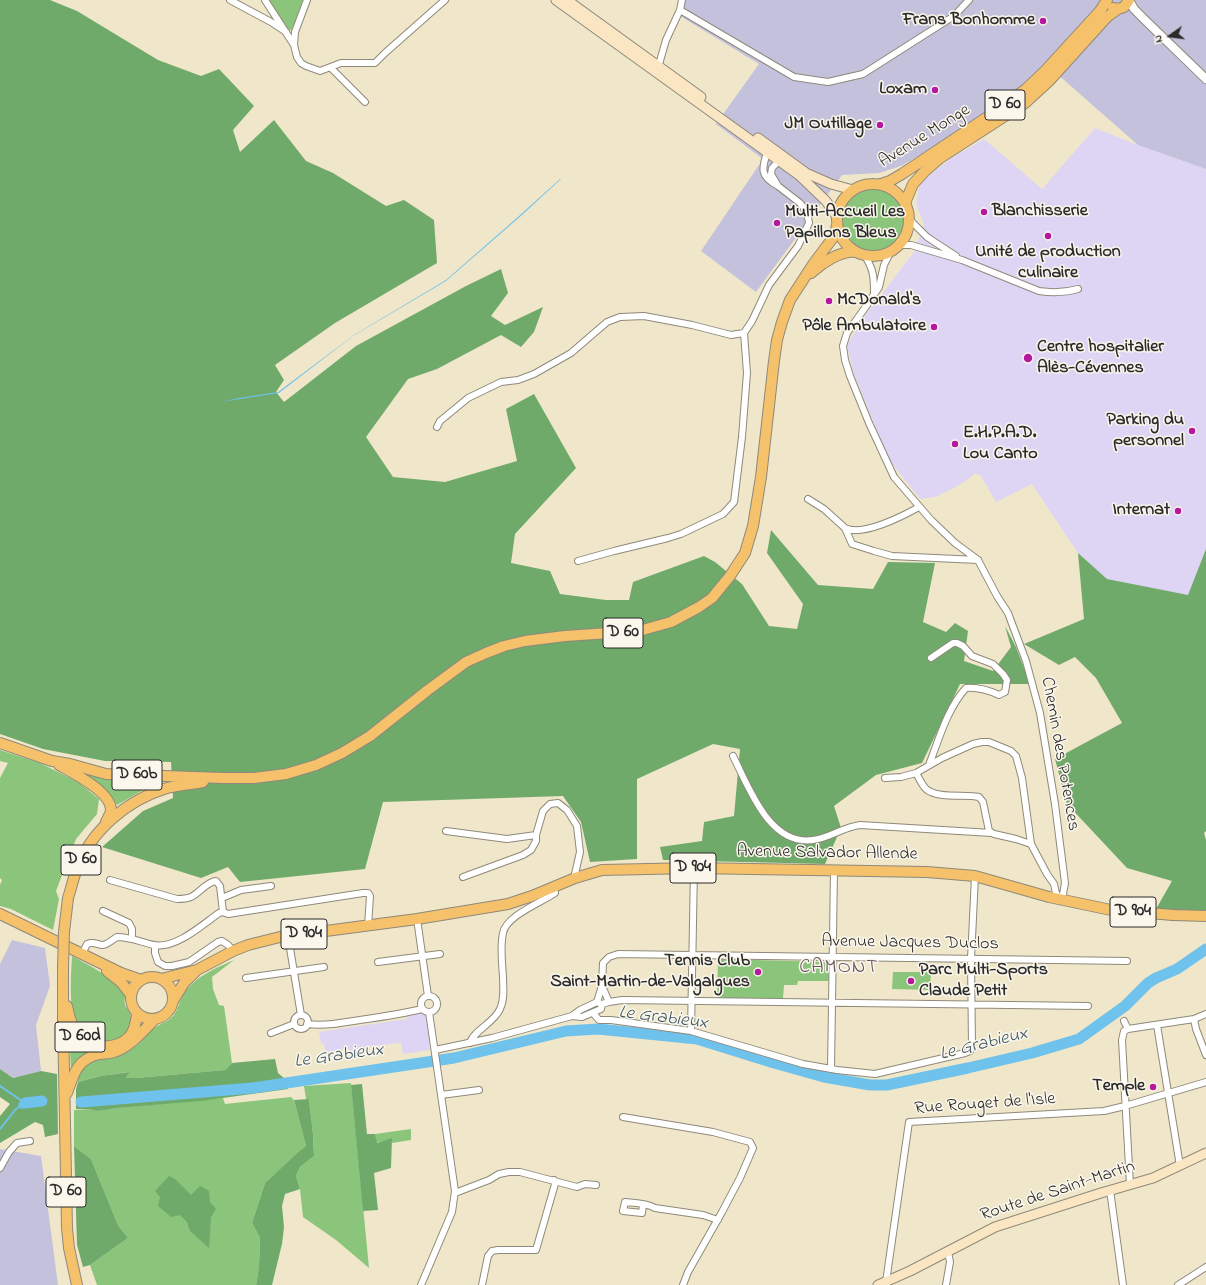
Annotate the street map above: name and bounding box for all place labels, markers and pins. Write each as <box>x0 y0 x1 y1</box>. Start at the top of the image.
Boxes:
place label: Frans Bonhomme <box>903 10 1035 32</box>
marker: Frans Bonhomme <box>1038 16 1048 26</box>
place label: Loxam <box>879 79 927 101</box>
marker: Loxam <box>930 85 940 95</box>
place label: JM Outillage <box>785 114 872 136</box>
marker: JM Outillage <box>875 120 885 130</box>
place label: Blanchisserie <box>992 201 1088 223</box>
place label: Multi-Accueil Les Papillons Bleus <box>785 202 905 244</box>
marker: Blanchisserie <box>979 207 989 217</box>
marker: Multi-Accueil Les Papillons Bleus <box>772 218 782 228</box>
marker: Unité de production culinaire <box>1043 231 1053 241</box>
place label: Unité de production culinaire <box>975 242 1121 284</box>
place label: McDonald's <box>837 290 921 312</box>
marker: McDonald's <box>824 296 834 306</box>
place label: Pôle Ambulatoire <box>802 316 926 338</box>
marker: Pôle Ambulatoire <box>929 322 939 332</box>
place label: Centre hospitalier Alès-Cévennes <box>1037 337 1164 380</box>
marker: Centre hospitalier Alès-Cévennes <box>1022 352 1034 364</box>
place label: Parking du personnel <box>1106 410 1184 452</box>
place label: E.H.P.A.D. Lou Canto <box>963 423 1038 466</box>
marker: Parking du personnel <box>1187 426 1197 436</box>
marker: E.H.P.A.D. Lou Canto <box>950 439 960 449</box>
place label: Internat <box>1113 500 1170 522</box>
marker: Internat <box>1173 506 1183 516</box>
place label: Tennis Club Saint-Martin-de-Valgalgues <box>550 951 750 994</box>
place label: Parc Multi-Sports Claude Petit <box>919 960 1048 1002</box>
marker: Tennis Club Saint-Martin-de-Valgalgues <box>753 967 763 977</box>
marker: Parc Multi-Sports Claude Petit <box>906 976 916 986</box>
place label: Temple <box>1092 1076 1145 1098</box>
marker: Temple <box>1148 1082 1158 1092</box>

